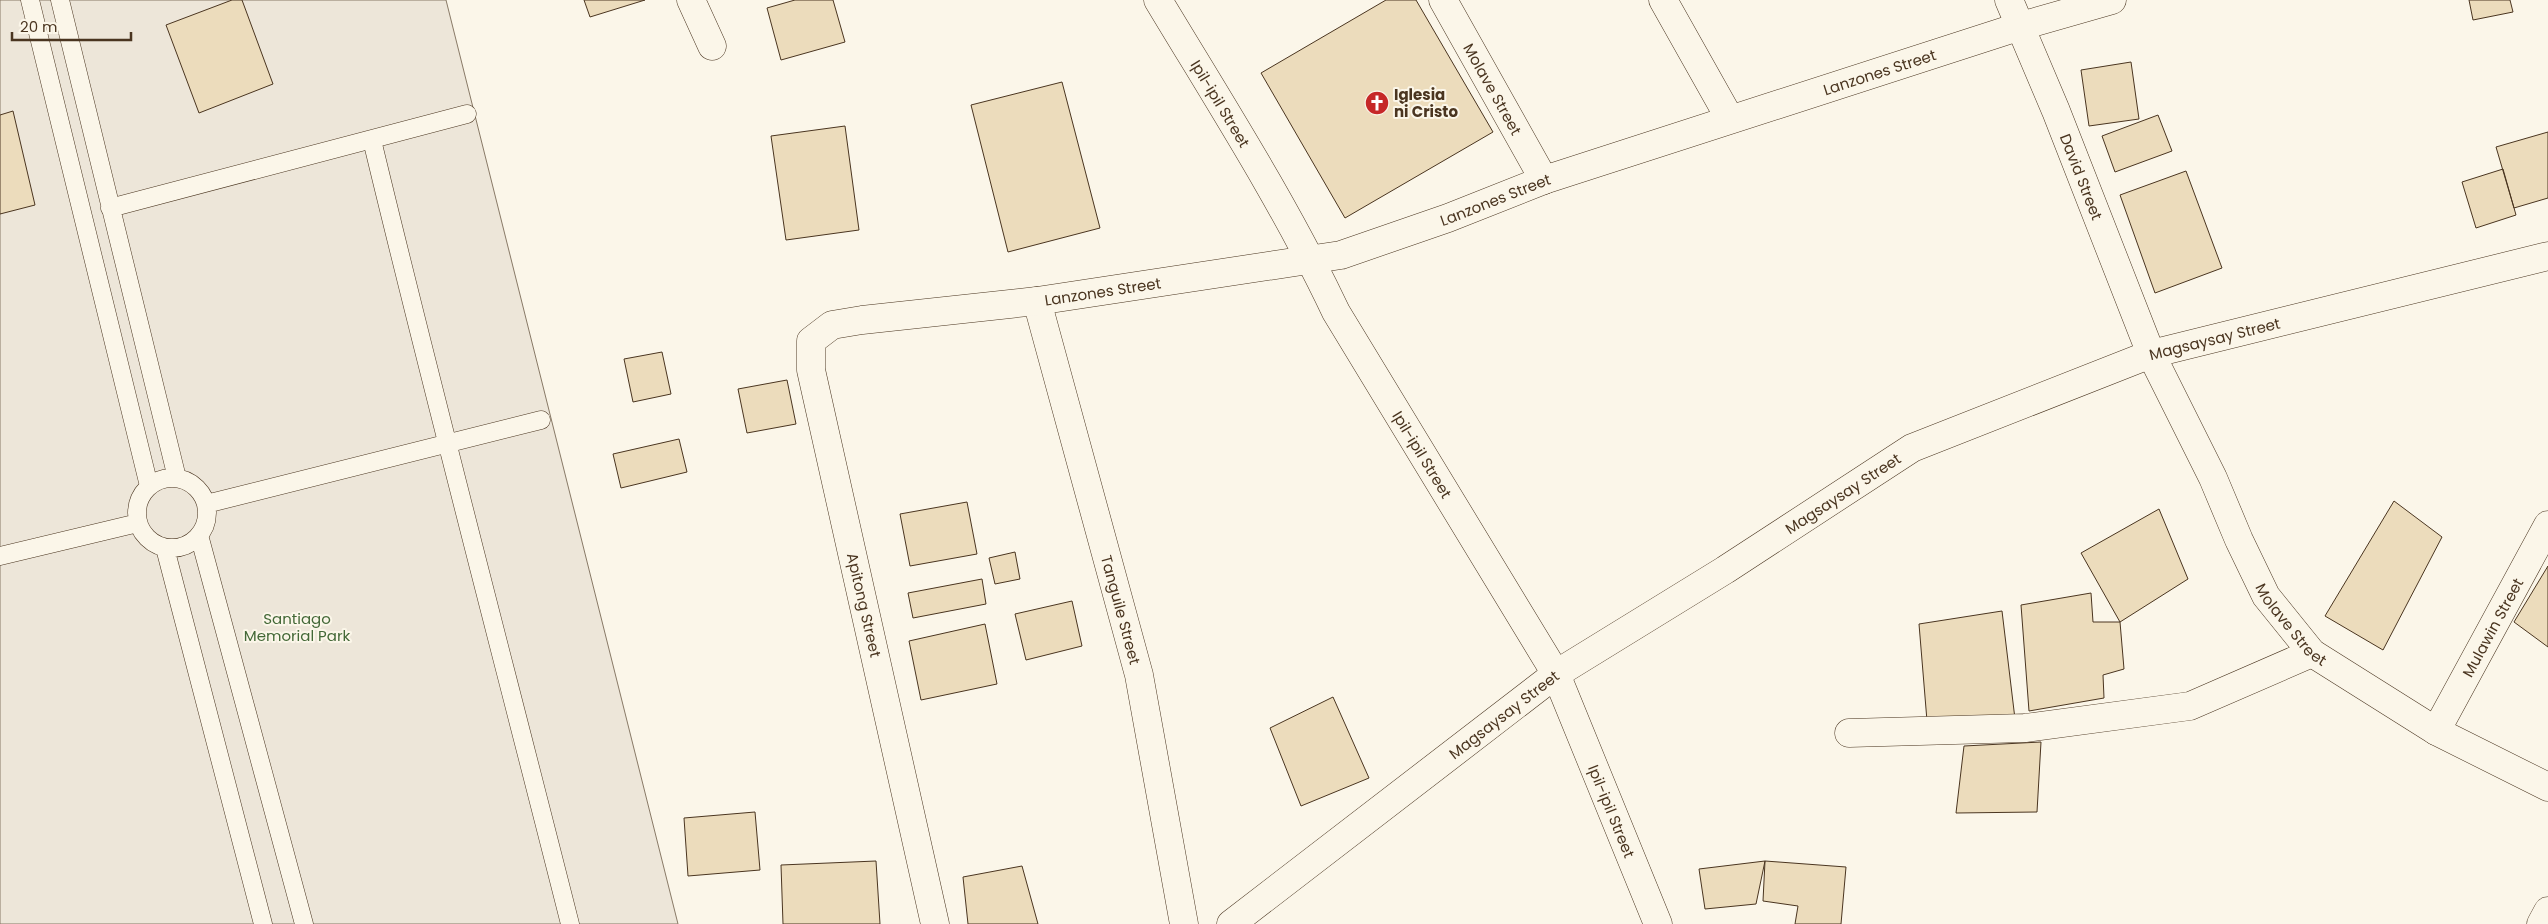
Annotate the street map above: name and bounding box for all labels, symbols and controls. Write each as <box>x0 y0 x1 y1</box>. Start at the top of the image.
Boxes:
scale bar <box>12 10 131 42</box>
text: 20 m <box>20 16 58 37</box>
street label: Molave Street <box>1459 39 1527 139</box>
street label: Lanzones Street <box>1820 44 1939 100</box>
street label: Ipil-ipil Street <box>1186 56 1255 151</box>
place label: Iglesia ni Cristo <box>1394 84 1458 122</box>
church icon: Iglesia ni Cristo <box>1364 90 1390 116</box>
street label: David Street <box>2055 130 2108 223</box>
street label: Lanzones Street <box>1437 168 1553 231</box>
street label: Lanzones Street <box>1043 272 1162 310</box>
street label: Magsaysay Street <box>2147 312 2282 365</box>
street label: Ipil-ipil Street <box>1388 407 1457 502</box>
street label: Magsaysay Street <box>1781 448 1905 539</box>
street label: Apitong Street <box>842 551 886 659</box>
street label: Tanguile Street <box>1096 553 1146 667</box>
street label: Mulawin Street <box>2457 574 2528 681</box>
street label: Molave Street <box>2251 580 2331 670</box>
park label: Santiago Memorial Park <box>244 608 351 646</box>
street label: Magsaysay Street <box>1444 665 1563 763</box>
street label: Ipil-ipil Street <box>1584 761 1640 861</box>

